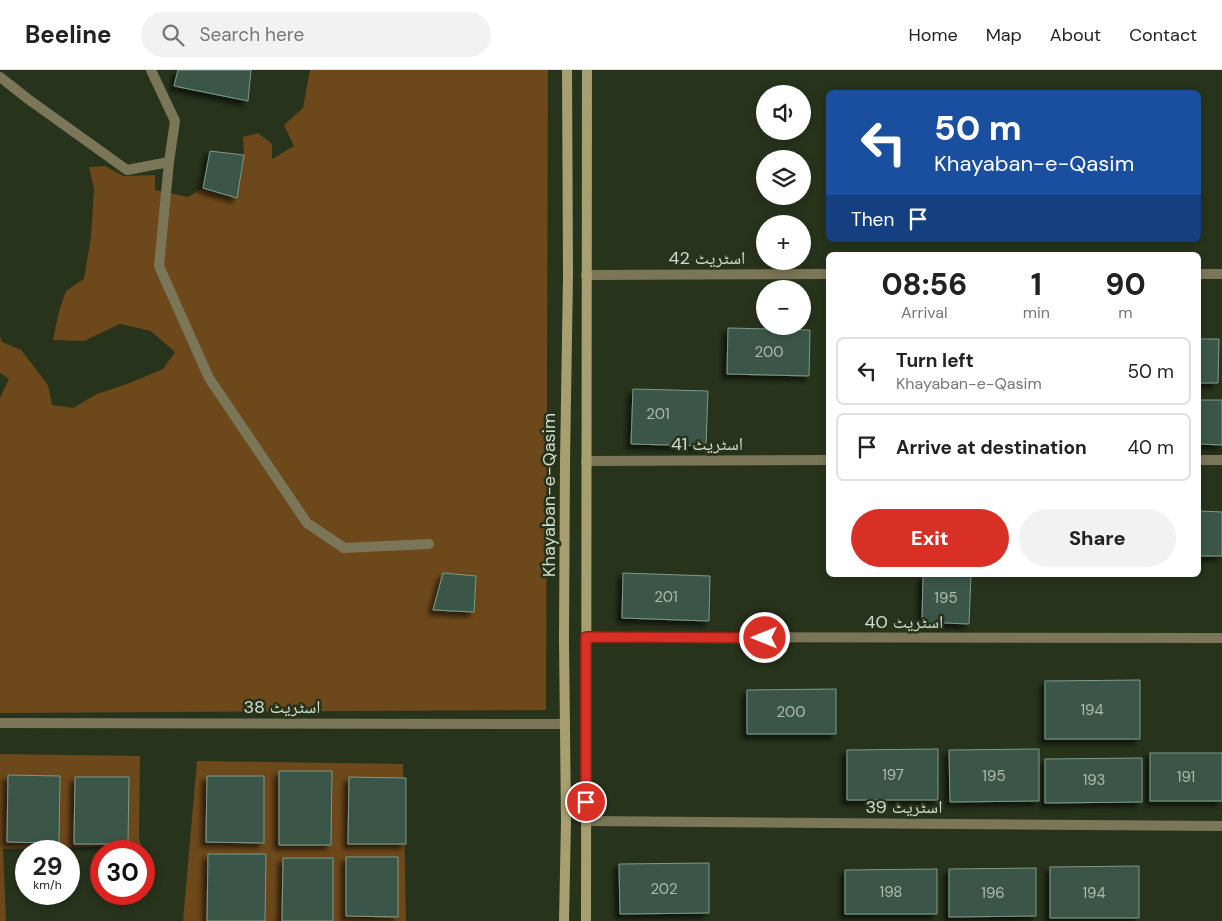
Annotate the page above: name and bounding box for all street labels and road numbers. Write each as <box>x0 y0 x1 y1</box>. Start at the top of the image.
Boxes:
street label: اسٹریٹ 42 <box>669 246 745 270</box>
street label: Khayaban-e-Qasim <box>537 413 561 577</box>
street label: اسٹریٹ 41 <box>671 432 743 456</box>
street label: اسٹریٹ 40 <box>865 610 943 634</box>
street label: اسٹریٹ 38 <box>243 695 321 719</box>
street label: اسٹریٹ 39 <box>866 795 942 819</box>

